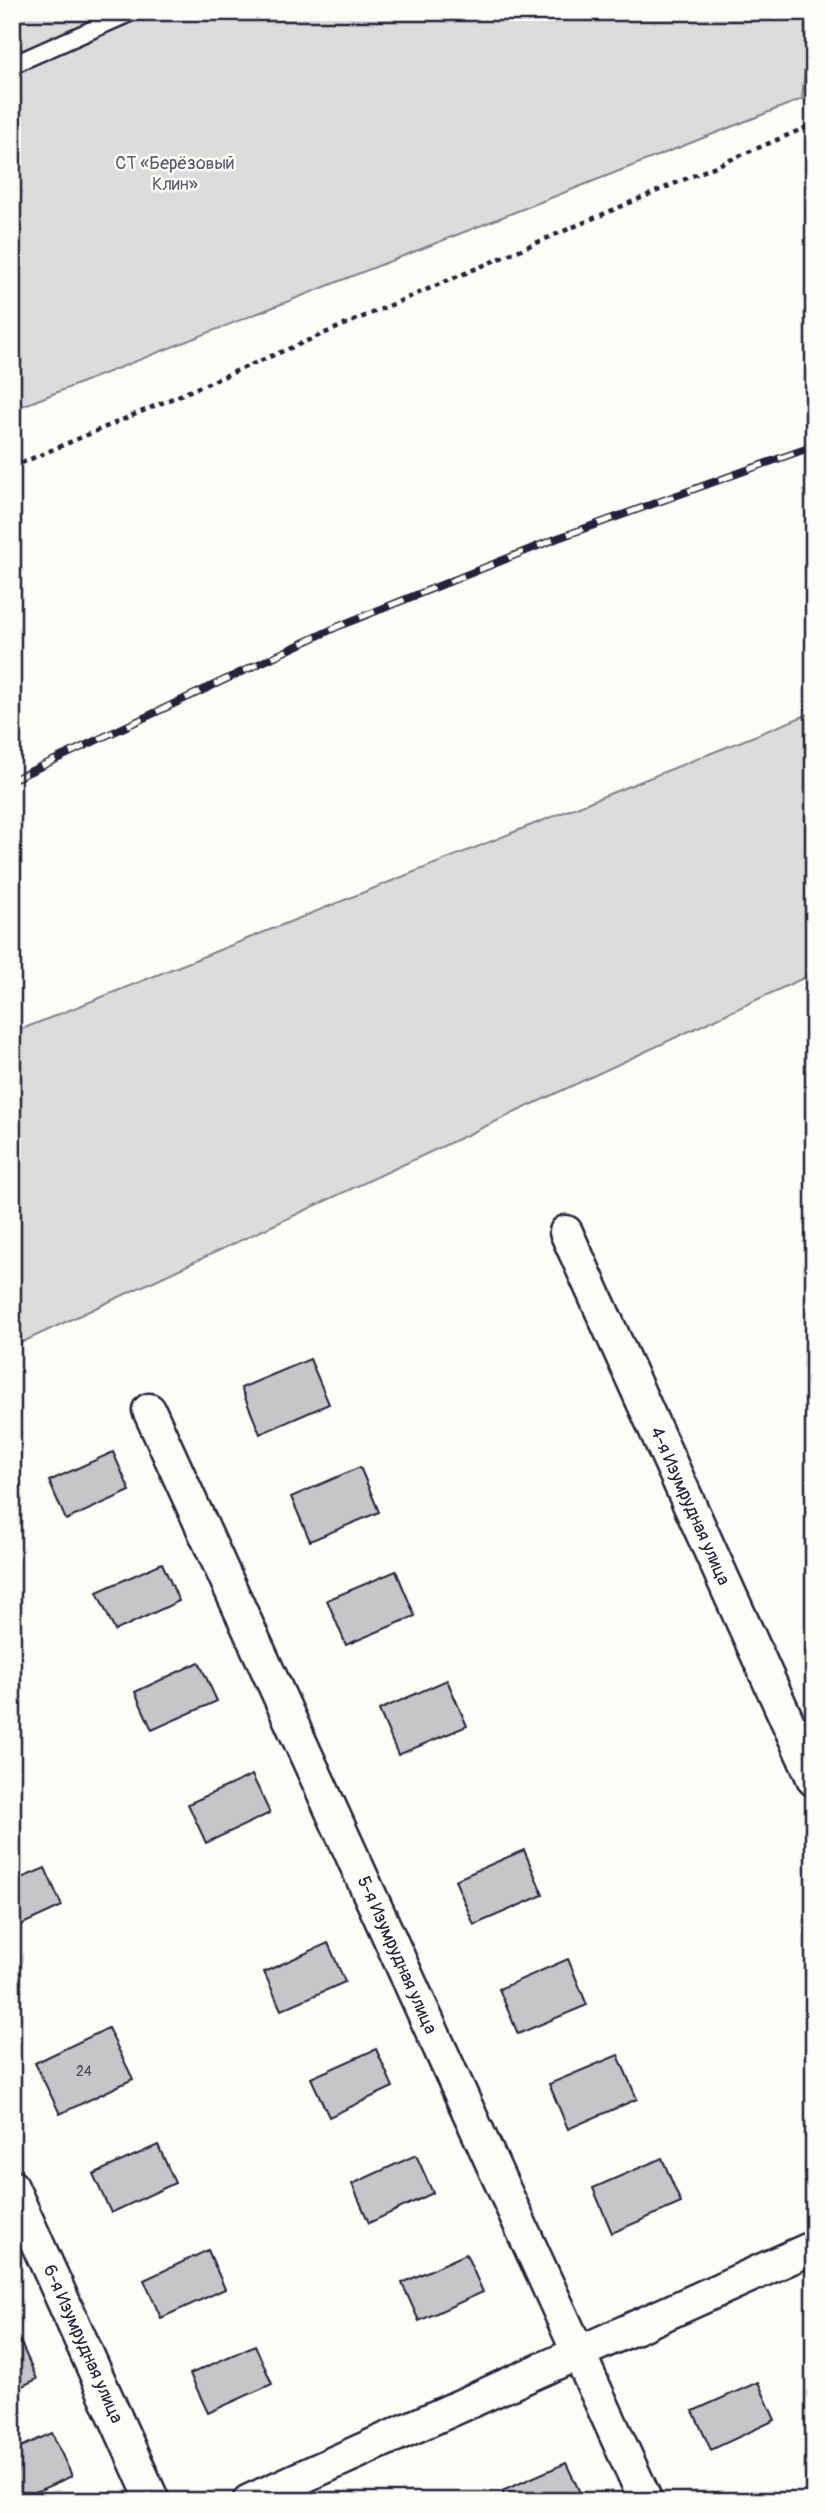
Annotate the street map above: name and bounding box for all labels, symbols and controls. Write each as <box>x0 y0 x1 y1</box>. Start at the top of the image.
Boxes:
park label: СТ «Берёзовый Клин» <box>115 152 235 196</box>
street label: 4-я Изумрудная улица <box>645 1423 735 1589</box>
street label: 5-я Изумрудная улица <box>352 1873 442 2037</box>
house number: 24 <box>76 2063 92 2080</box>
street label: 6-я Изумрудная улица <box>38 2261 128 2427</box>

